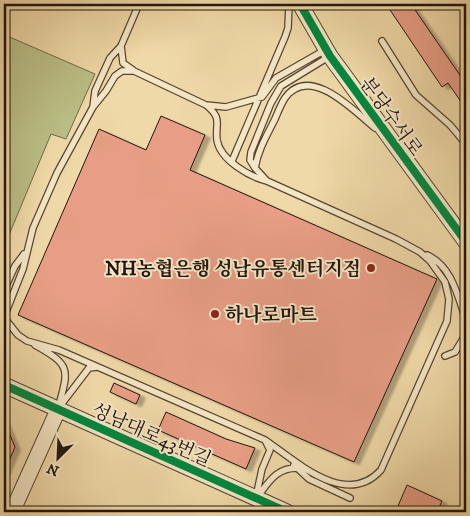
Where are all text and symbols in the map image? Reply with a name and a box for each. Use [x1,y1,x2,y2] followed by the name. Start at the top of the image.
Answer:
[355,73,427,161] street label: 분당수서로
[105,258,361,281] place label: NH농협은행 성남유통센터지점
[365,262,377,274] marker: NH농협은행 성남유통센터지점
[225,304,317,327] place label: 하나로마트
[209,308,221,320] marker: 하나로마트
[88,399,215,472] street label: 성남대로43번길
[32,434,82,484] north arrow
[44,458,62,480] text: N

